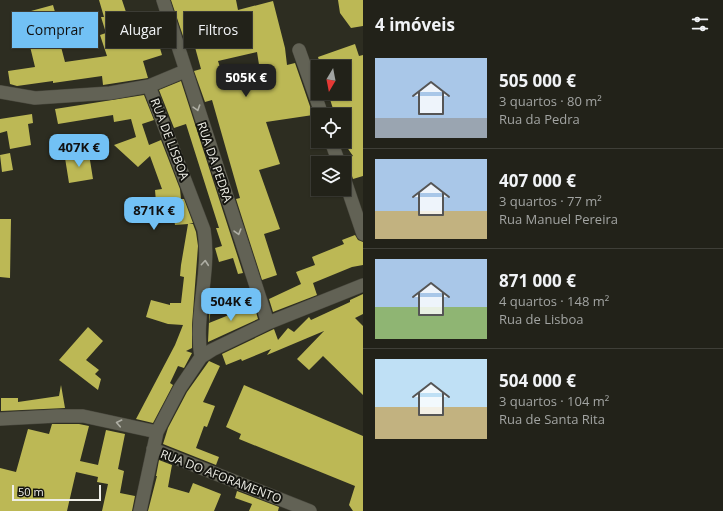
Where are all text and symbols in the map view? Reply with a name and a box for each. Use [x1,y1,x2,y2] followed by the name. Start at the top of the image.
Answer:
[12,12,98,48] chip: Comprar
[106,12,176,48] chip: Alugar
[184,12,252,48] chip: Filtros
[375,13,455,36] text: 4 imóveis
[689,13,711,35] icon: filters
[311,60,351,100] north arrow
[311,60,351,196] map controls
[213,64,279,98] pin: 505K €
[225,68,267,86] text: 505K €
[499,69,576,92] text: 505 000 €
[407,74,455,122] icon: home
[499,92,602,110] text: 3 quartos · 80 m²
[147,96,194,183] street label: RUA DE LISBOA
[192,104,201,111] one-way arrow
[311,108,351,148] button: locate
[499,110,580,128] text: Rua da Pedra
[193,120,237,205] street label: RUA DA PEDRA
[46,134,112,168] pin: 407K €
[58,138,100,156] text: 407K €
[311,156,351,196] button: layers
[499,169,576,192] text: 407 000 €
[407,175,455,223] icon: home
[499,192,602,210] text: 3 quartos · 77 m²
[121,197,187,231] pin: 871K €
[133,201,175,219] text: 871K €
[499,210,618,228] text: Rua Manuel Pereira
[233,228,242,235] one-way arrow
[201,260,210,266] one-way arrow
[499,269,576,292] text: 871 000 €
[407,275,455,323] icon: home
[198,288,264,322] pin: 504K €
[210,292,252,310] text: 504K €
[499,292,609,310] text: 4 quartos · 148 m²
[499,310,584,328] text: Rua de Lisboa
[499,369,576,392] text: 504 000 €
[407,375,455,423] icon: home
[499,392,609,410] text: 3 quartos · 104 m²
[499,410,605,428] text: Rua de Santa Rita
[116,420,123,428] one-way arrow
[158,445,284,507] street label: RUA DO AFORAMENTO
[12,483,101,502] scale bar
[18,484,44,499] text: 50 m

